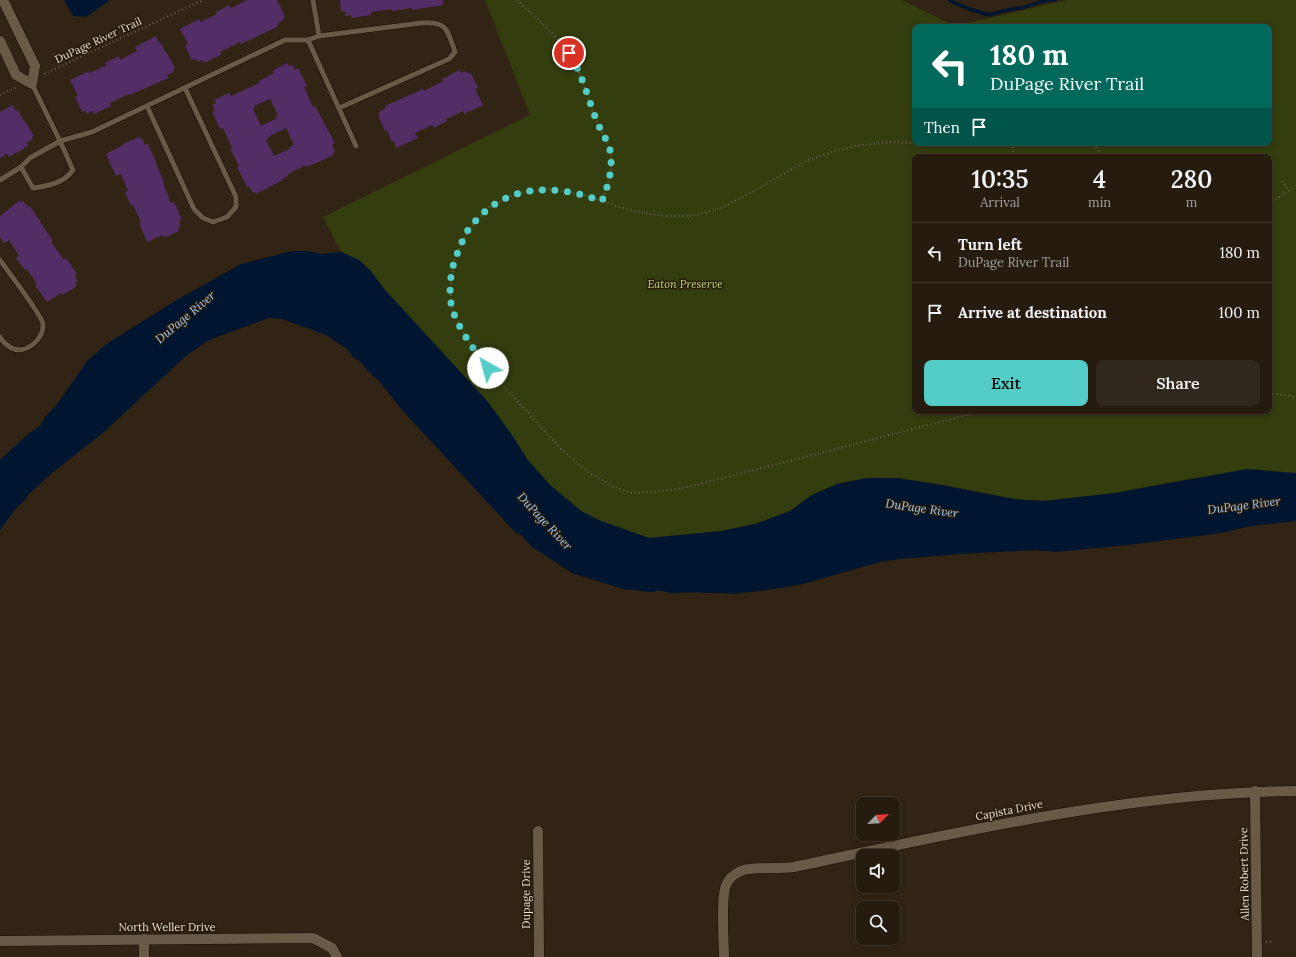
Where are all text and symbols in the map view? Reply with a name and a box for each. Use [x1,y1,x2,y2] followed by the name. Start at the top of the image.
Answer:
[52,14,144,66] street label: DuPage River Trail
[552,36,586,70] pin
[990,37,1068,73] text: 180 m
[924,40,976,92] icon: left
[558,42,580,64] icon: arrive
[990,72,1144,95] text: DuPage River Trail
[968,116,990,138] icon: arrive
[924,118,960,137] text: Then
[972,164,1029,195] text: 10:35
[1093,164,1106,195] text: 4
[1171,164,1212,195] text: 280
[980,194,1020,211] text: Arrival
[1088,194,1111,211] text: min
[1186,194,1197,211] text: m
[958,235,1022,254] text: Turn left
[924,242,946,264] icon: left
[1219,243,1260,262] text: 180 m
[958,254,1069,271] text: DuPage River Trail
[648,277,722,291] park label: Eaton Preserve
[152,287,218,346] water label: DuPage River
[924,302,946,324] icon: arrive
[958,303,1107,322] text: Arrive at destination
[1219,303,1260,322] text: 100 m
[467,347,509,389] position arrow
[924,360,1088,406] button: Exit
[1096,360,1260,406] button: Share
[514,489,576,553] water label: DuPage River
[1207,493,1282,517] water label: DuPage River
[885,495,960,521] water label: DuPage River
[856,797,900,841] north arrow
[856,797,900,945] map controls
[974,797,1044,823] street label: Capista Drive
[1236,827,1252,922] street label: Allen Robert Drive
[856,849,900,893] button: sound
[519,859,533,929] street label: Dupage Drive
[856,901,900,945] button: search
[119,920,215,934] street label: North Weller Drive

